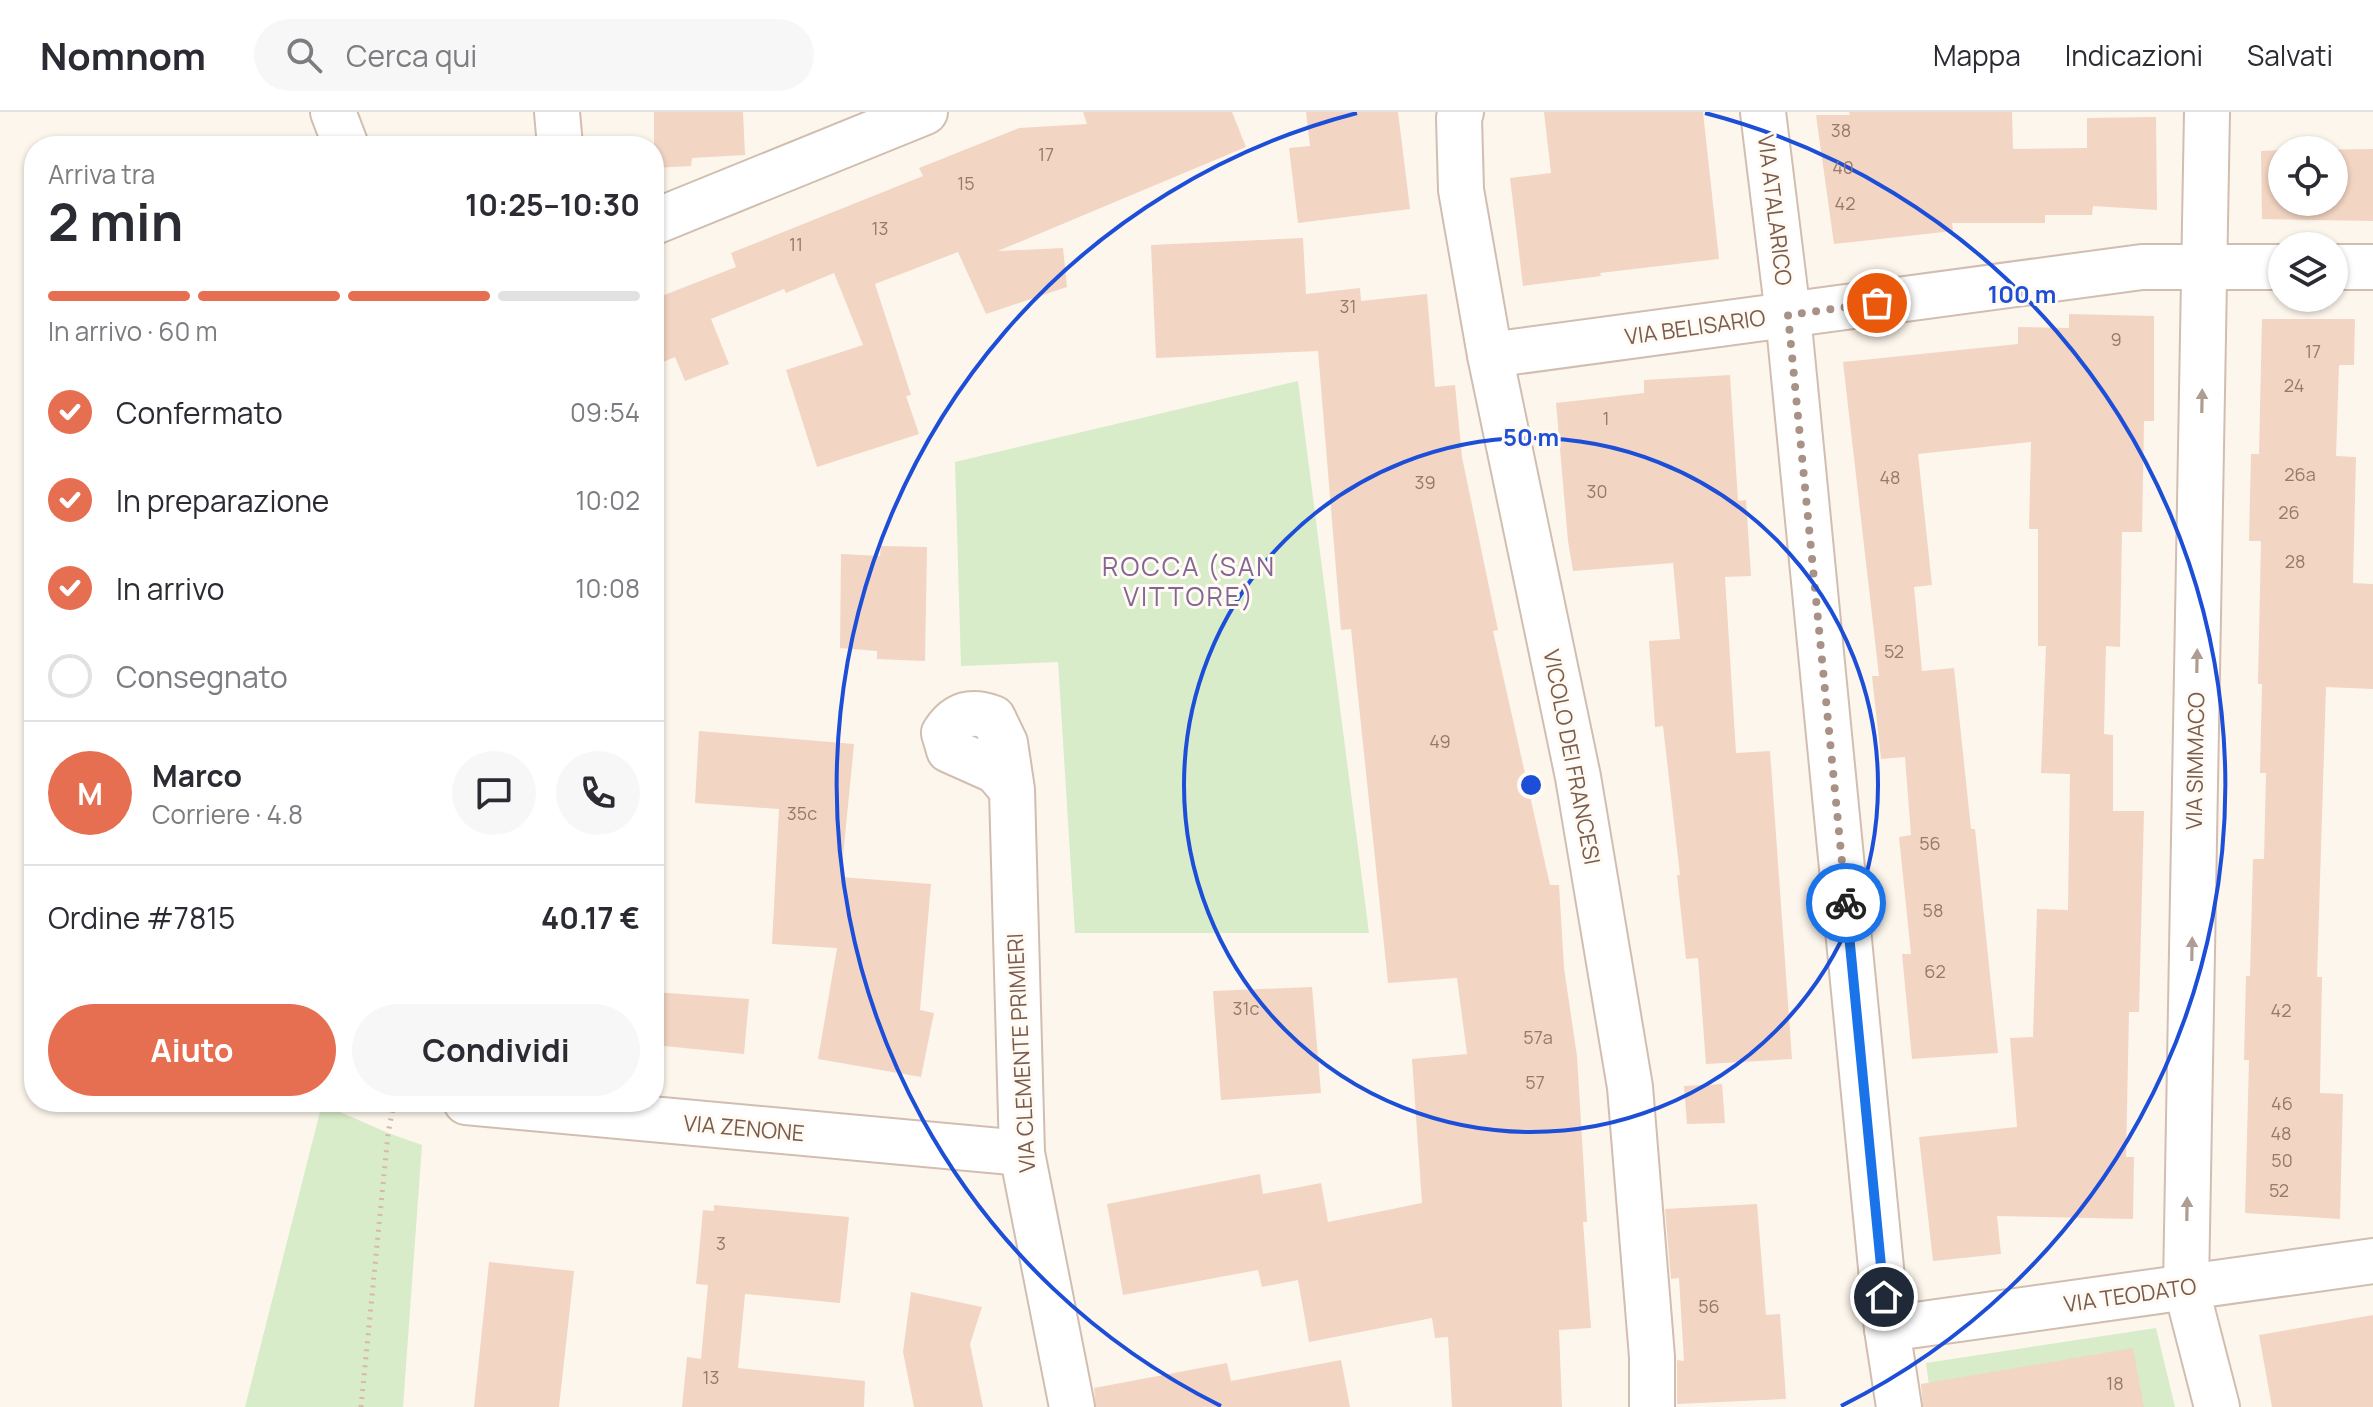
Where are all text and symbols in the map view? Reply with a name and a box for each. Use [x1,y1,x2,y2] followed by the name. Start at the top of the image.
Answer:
[254,19,814,91] search box
[40,29,206,81] text: Nomnom
[282,33,326,77] icon: search
[346,35,477,76] text: Cerca qui
[1933,36,2021,74] text: Mappa
[2065,36,2203,74] text: Indicazioni
[2247,36,2333,74] text: Salvati
[1831,118,1851,142] house number: 38
[1751,133,1799,287] street label: VIA ATALARICO
[2268,136,2348,312] map controls
[2268,136,2348,216] button: locate
[1038,142,1054,166] house number: 17
[1832,155,1854,179] house number: 40
[48,156,155,192] text: Arriva tra
[957,171,975,195] house number: 15
[465,184,640,225] text: 10:25–10:30
[48,186,183,257] text: 2 min
[1835,191,1855,215] house number: 42
[872,216,888,240] house number: 13
[789,232,803,256] house number: 11
[2268,232,2348,312] button: layers
[1843,269,1911,337] pin
[1988,277,2056,310] text: 100 m
[1855,281,1899,325] icon: bag
[1340,294,1356,318] house number: 31
[1623,302,1767,352] street label: VIA BELISARIO
[48,313,218,349] text: In arrivo · 60 m
[2110,327,2122,351] house number: 9
[2305,339,2321,363] house number: 17
[2284,373,2304,397] house number: 24
[2195,388,2208,413] one-way arrow
[48,390,92,434] icon: check
[116,392,283,433] text: Confermato
[570,394,640,430] text: 09:54
[1602,406,1610,430] house number: 1
[1503,420,1559,453] text: 50 m
[2284,462,2316,486] house number: 26a
[1879,465,1901,489] house number: 48
[1414,470,1436,494] house number: 39
[48,478,92,522] icon: check
[1587,479,1607,503] house number: 30
[116,480,329,521] text: In preparazione
[576,482,640,518] text: 10:02
[2278,500,2300,524] house number: 26
[1102,548,1276,614] district label: ROCCA (SAN VITTORE)
[2285,549,2305,573] house number: 28
[48,566,92,610] icon: check
[116,568,225,609] text: In arrivo
[575,570,640,606] text: 10:08
[1884,639,1904,663] house number: 52
[1536,647,1608,867] street label: VICOLO DEI FRANCESI
[2191,648,2203,673] one-way arrow
[116,656,288,697] text: Consegnato
[2179,692,2211,830] street label: VIA SIMMACO
[1429,729,1451,753] house number: 49
[452,751,536,835] button: chat
[556,751,640,835] button: phone
[152,755,242,796] text: Marco
[1517,771,1545,799] centre of rings
[77,773,103,814] text: M
[152,796,303,832] text: Corriere · 4.8
[787,801,817,825] house number: 35c
[1919,831,1941,855] house number: 56
[1806,863,1886,943] courier
[1824,881,1868,925] icon: bike
[48,897,235,938] text: Ordine #7815
[541,897,640,938] text: 40.17 €
[1923,898,1943,922] house number: 58
[1000,932,1042,1174] street label: VIA CLEMENTE PRIMIERI
[2186,936,2198,961] one-way arrow
[1924,959,1946,983] house number: 62
[1233,996,1260,1020] house number: 31c
[2271,998,2291,1022] house number: 42
[48,1004,336,1096] button: Aiuto
[352,1004,640,1096] button: Condividi
[1523,1025,1553,1049] house number: 57a
[1525,1070,1545,1094] house number: 57
[2271,1091,2293,1115] house number: 46
[682,1108,806,1148] street label: VIA ZENONE
[2270,1121,2292,1145] house number: 48
[2271,1148,2293,1172] house number: 50
[2269,1178,2289,1202] house number: 52
[2181,1196,2194,1221] one-way arrow
[716,1231,726,1255] house number: 3
[1850,1263,1918,1331] pin
[2062,1271,2198,1319] street label: VIA TEODATO
[1862,1275,1906,1319] icon: home
[1698,1294,1720,1318] house number: 56
[703,1365,719,1389] house number: 13
[2106,1371,2124,1395] house number: 18

